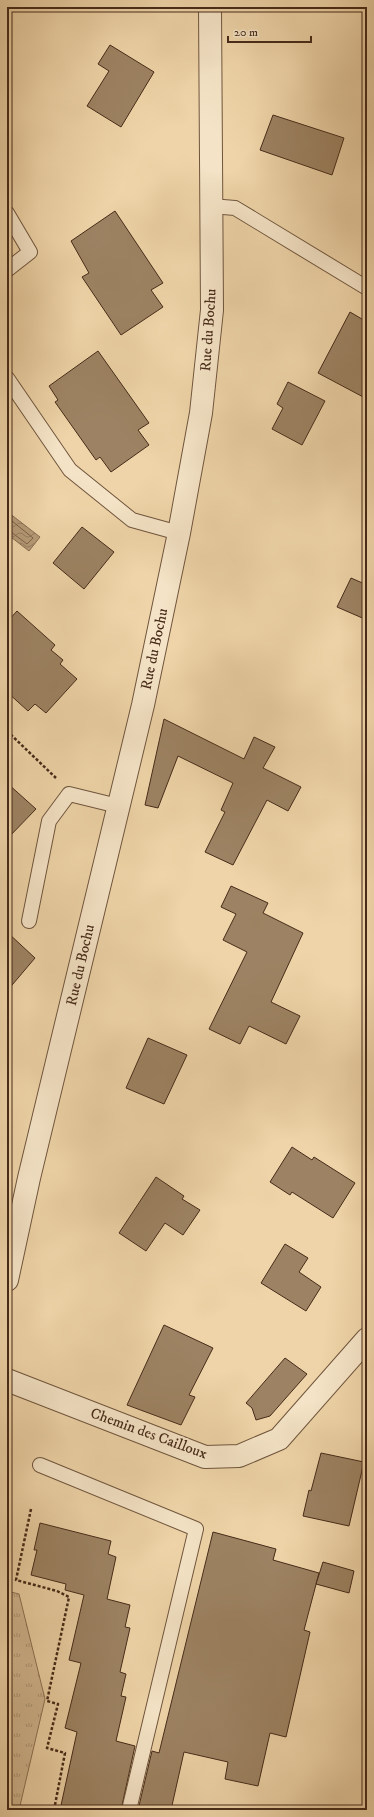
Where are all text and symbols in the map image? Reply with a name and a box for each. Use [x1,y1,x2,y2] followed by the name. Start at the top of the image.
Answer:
[228,18,311,44] scale bar
[234,25,258,40] text: 20 m
[196,288,221,372] street label: Rue du Bochu
[137,607,172,692] street label: Rue du Bochu
[62,923,99,1008] street label: Rue du Bochu
[88,1403,211,1464] street label: Chemin des Cailloux

